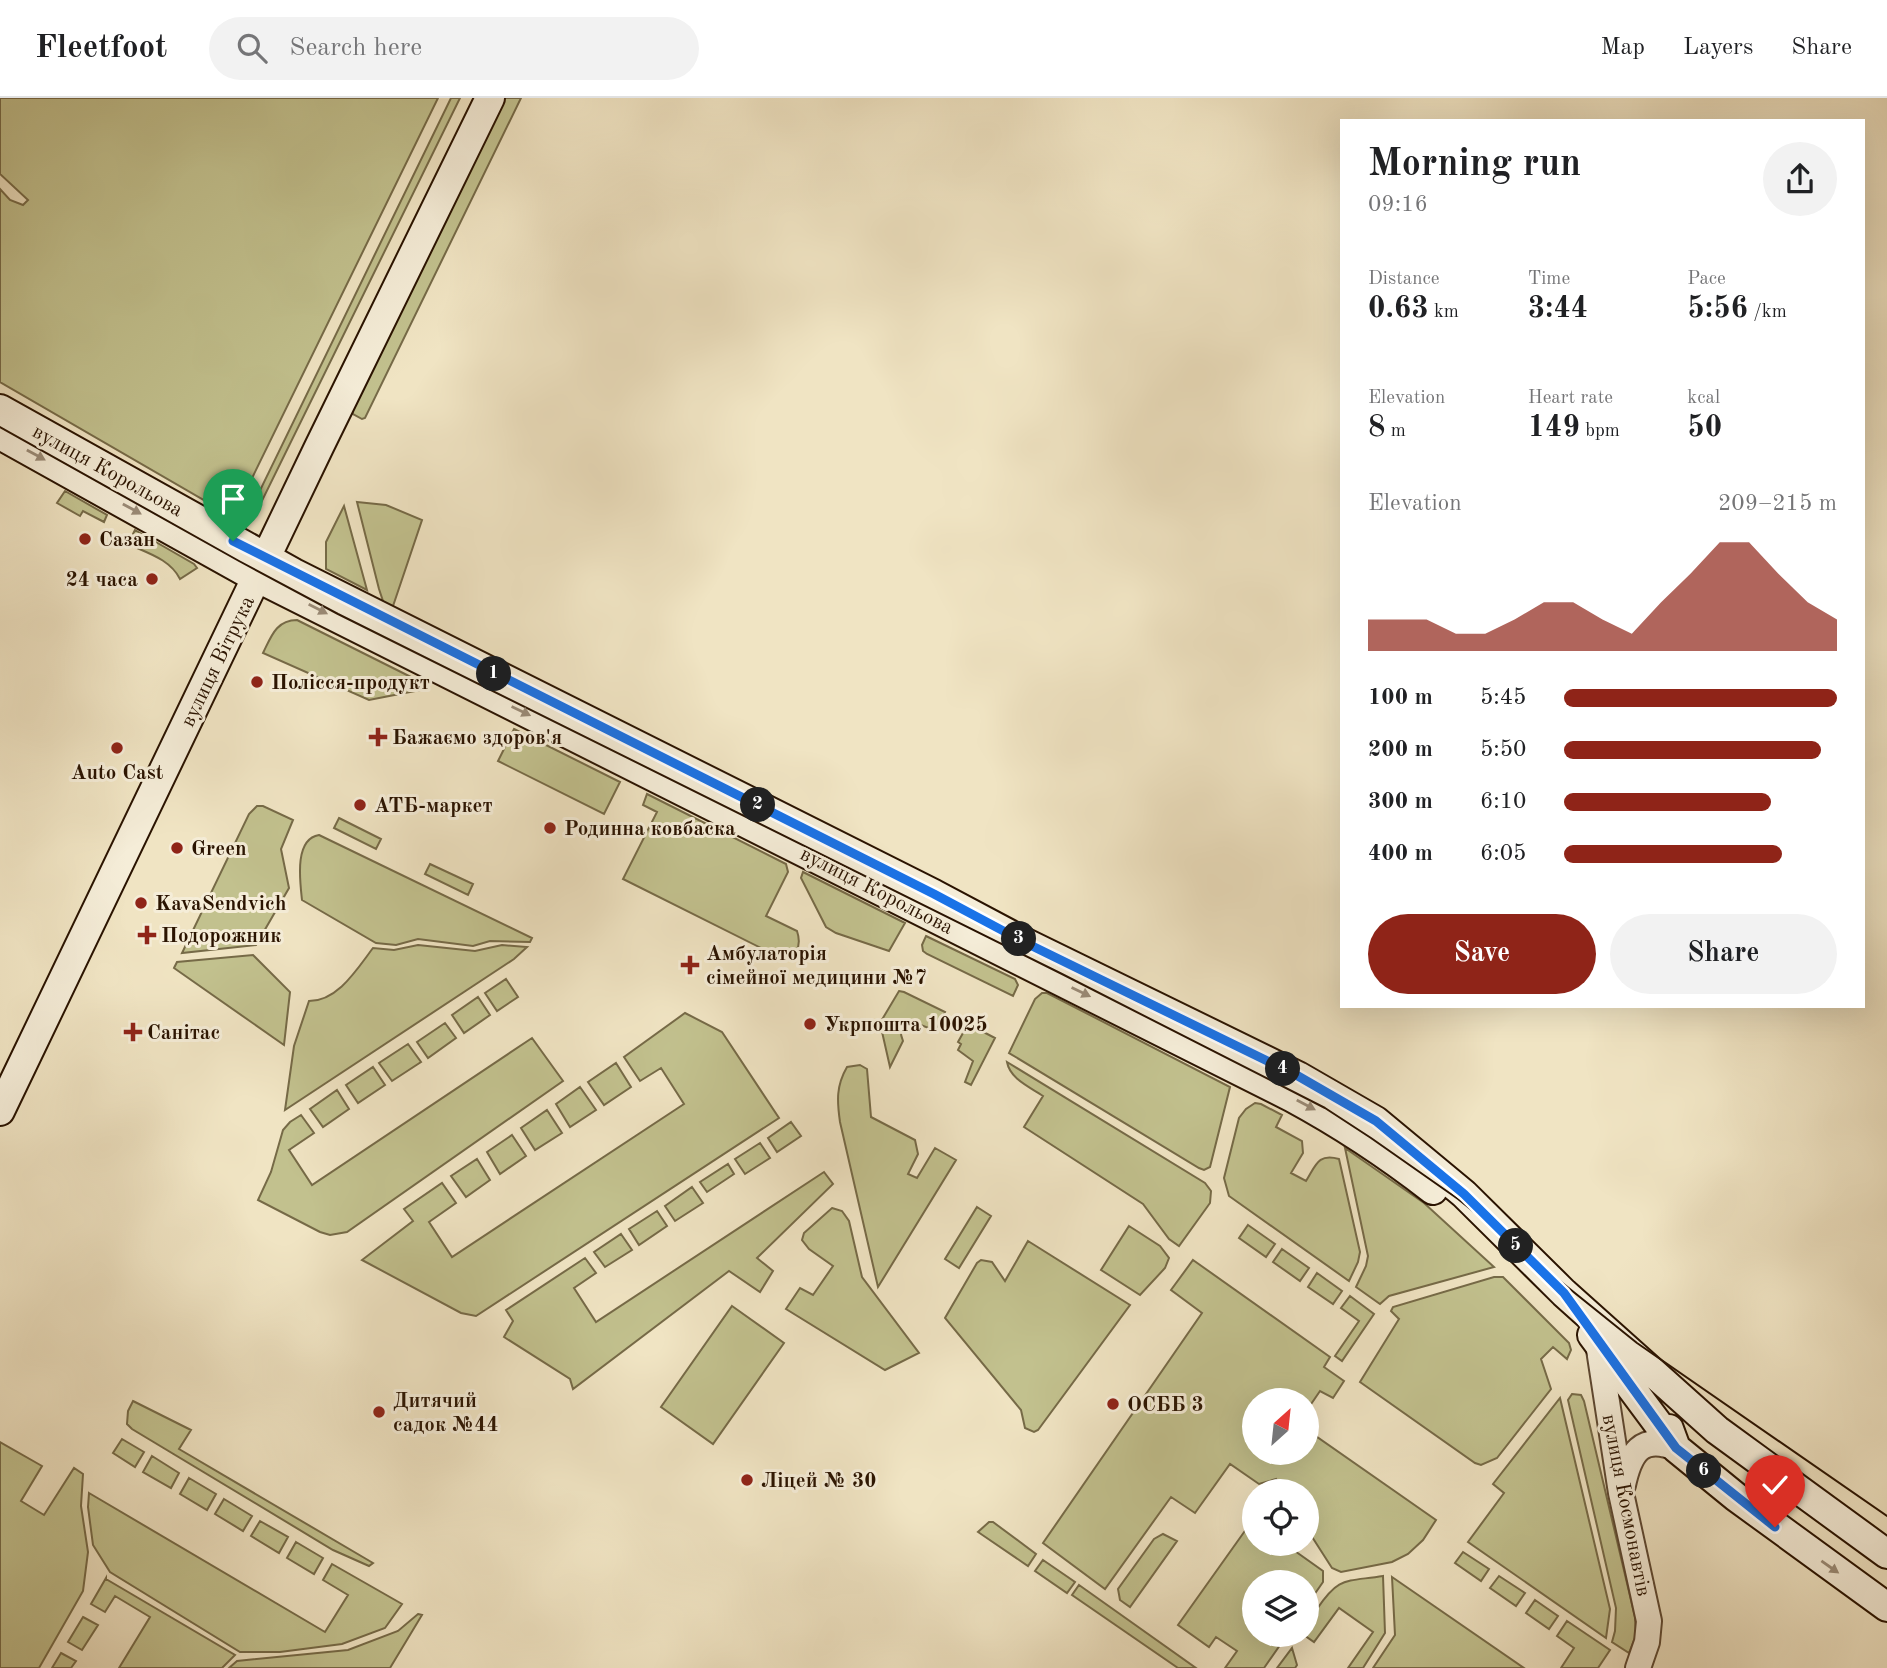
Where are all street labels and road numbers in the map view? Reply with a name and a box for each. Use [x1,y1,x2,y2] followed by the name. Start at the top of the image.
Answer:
[29,421,186,521] street label: вулиця Корольова
[178,593,259,730] street label: вулиця Вітрука
[796,844,956,939] street label: вулиця Корольова
[1598,1412,1654,1598] street label: вулиця Космонавтів

